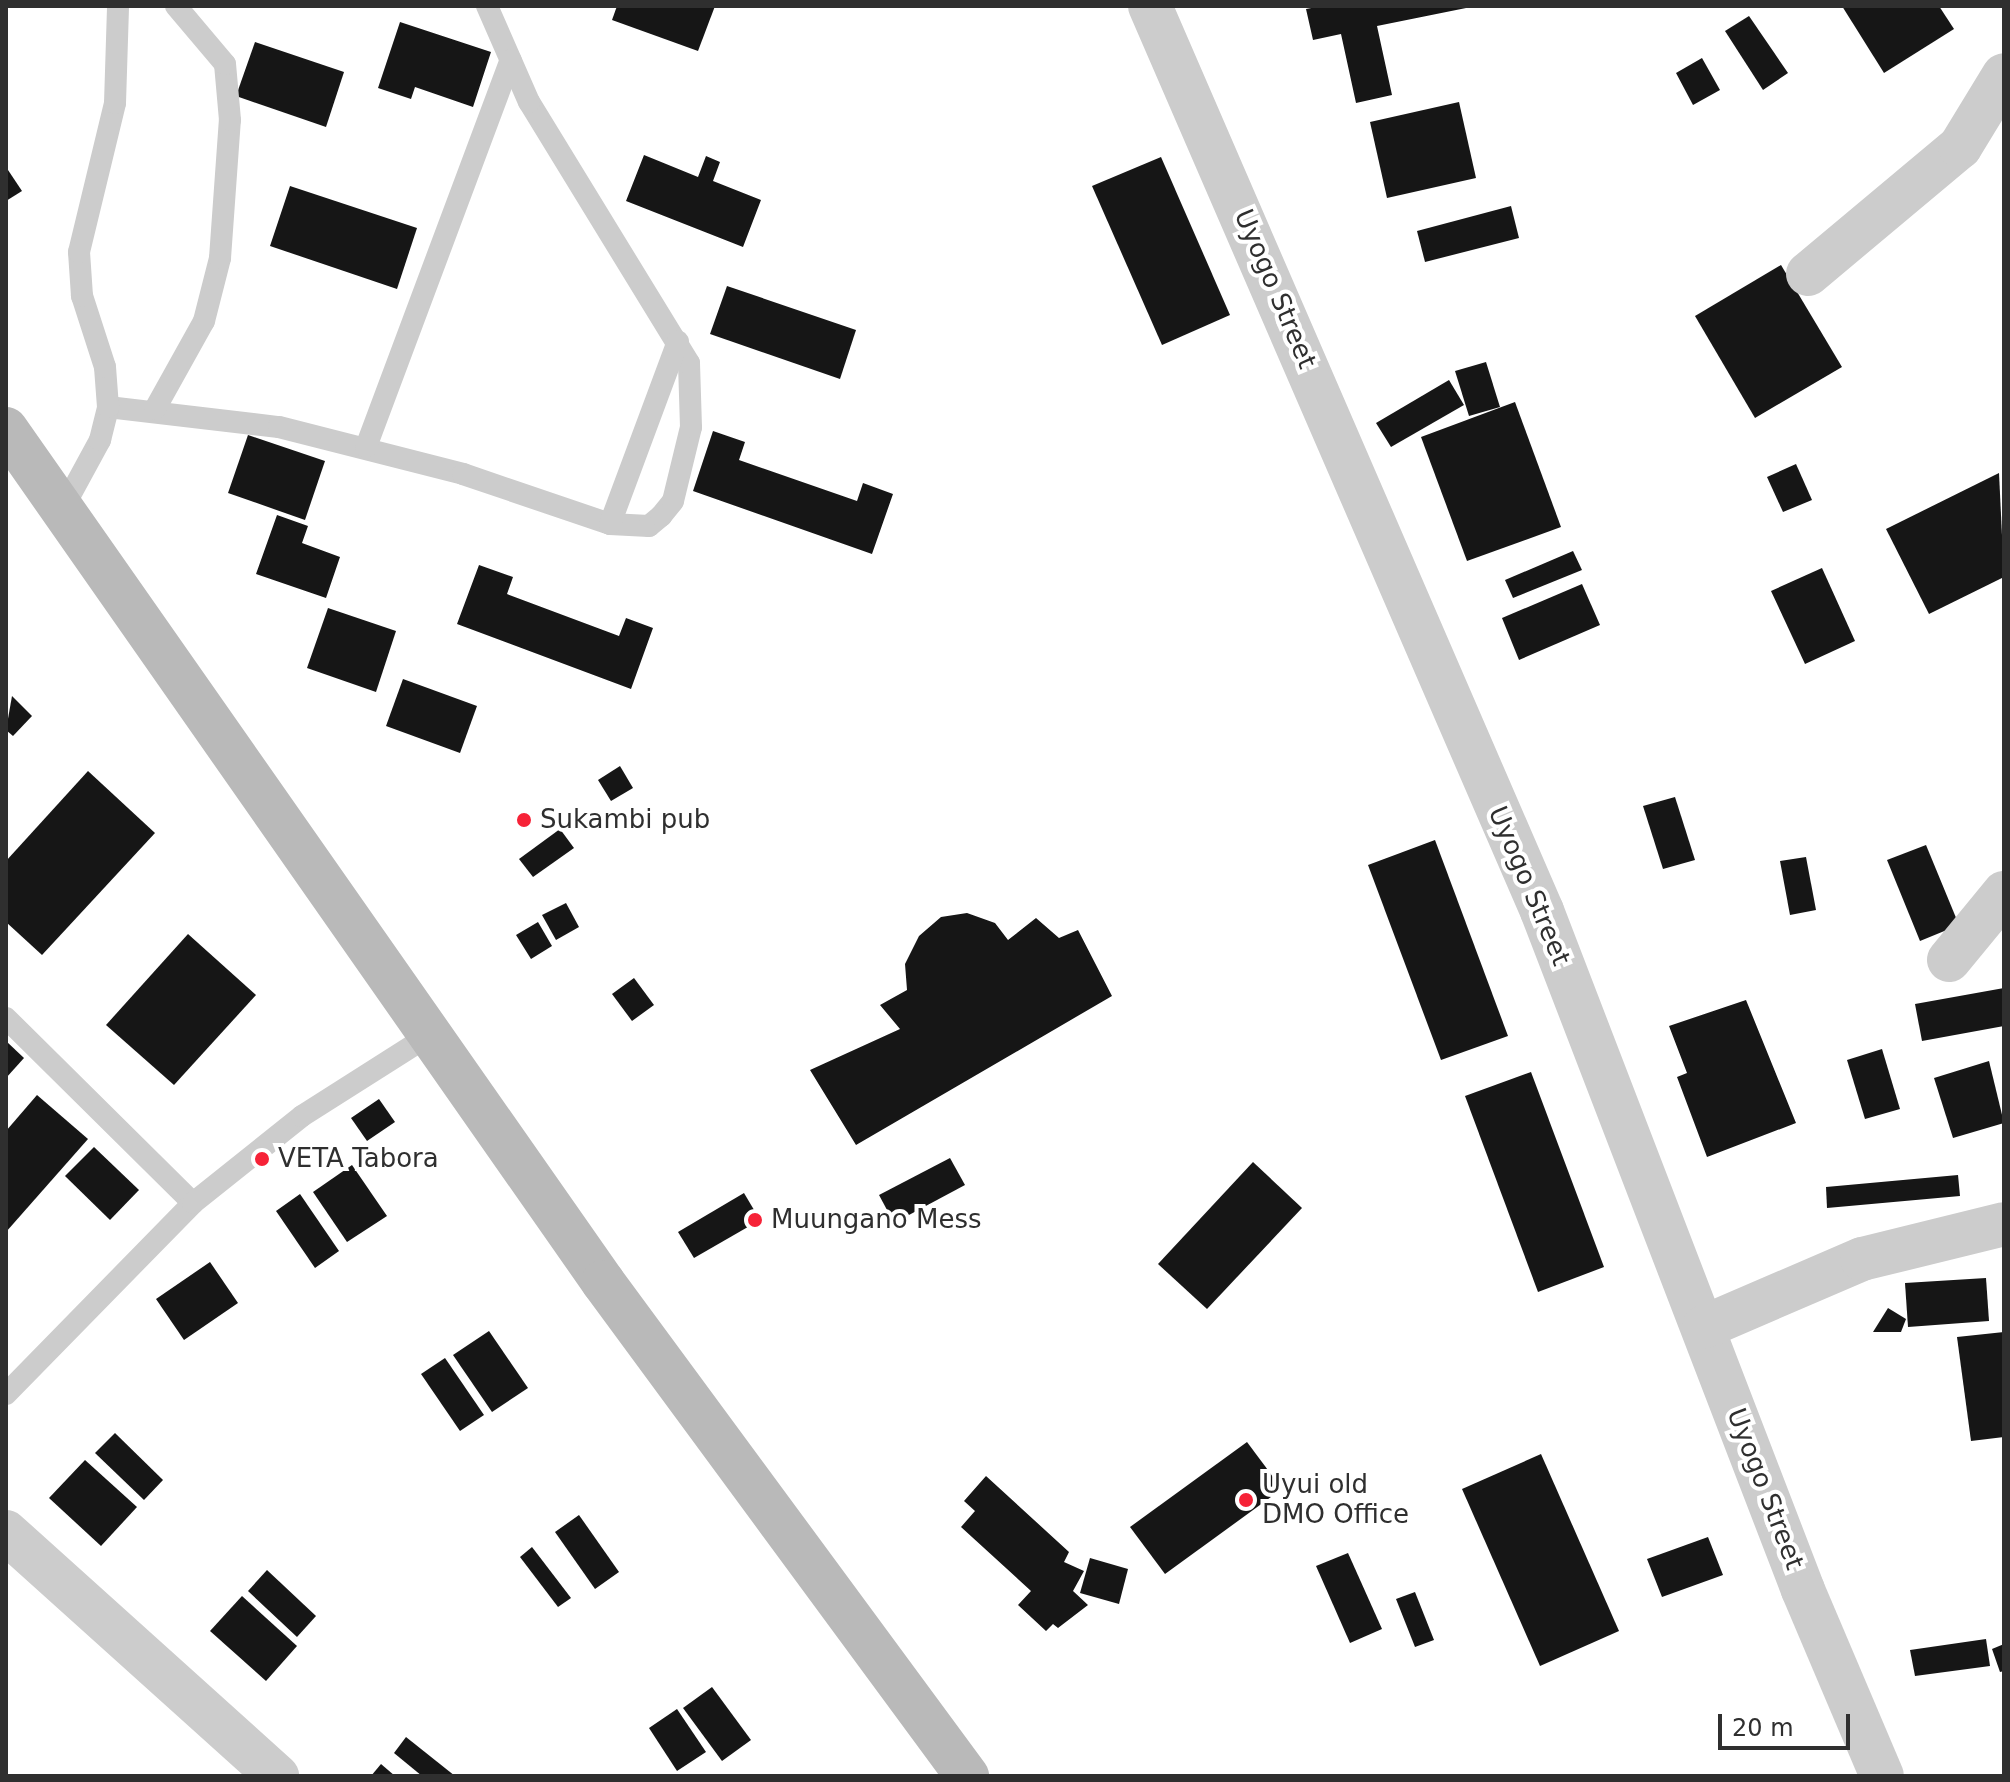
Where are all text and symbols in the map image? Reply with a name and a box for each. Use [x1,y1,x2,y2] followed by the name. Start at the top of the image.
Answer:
[1227,205,1323,373] street label: Uyogo Street
[1481,802,1577,970] street label: Uyogo Street
[540,804,710,836] place label: Sukambi pub
[515,811,533,829] marker: Sukambi pub
[278,1143,439,1175] place label: VETA Tabora
[253,1150,271,1168] marker: VETA Tabora
[771,1204,981,1236] place label: Muungano Mess
[746,1211,764,1229] marker: Muungano Mess
[1720,1404,1810,1574] street label: Uyogo Street
[1262,1469,1409,1530] place label: Uyui old DMO Office
[1237,1491,1255,1509] marker: Uyui old DMO Office
[1722,1698,1854,1748] scale bar
[1732,1714,1794,1742] text: 20 m

